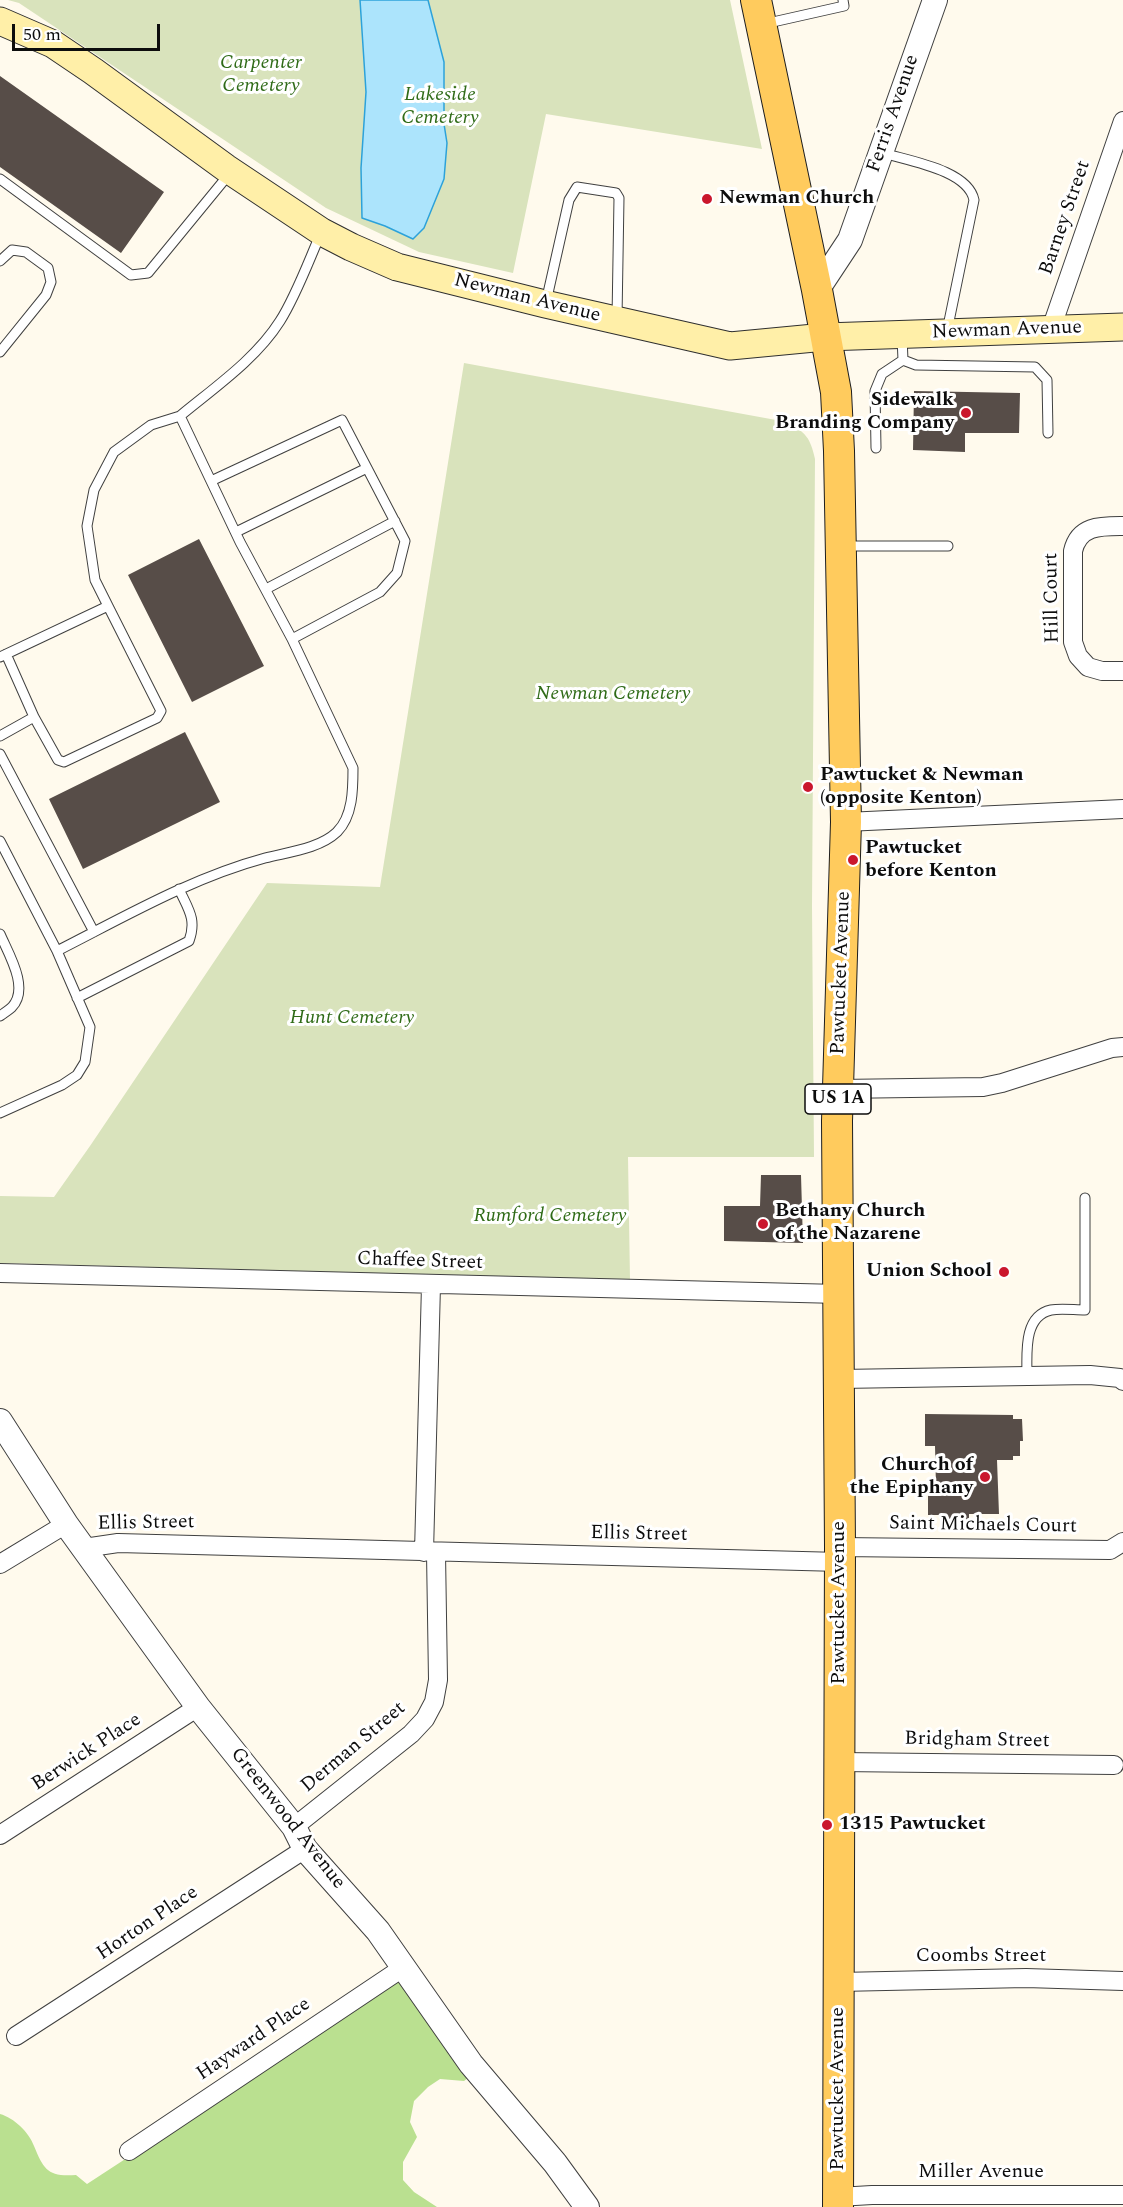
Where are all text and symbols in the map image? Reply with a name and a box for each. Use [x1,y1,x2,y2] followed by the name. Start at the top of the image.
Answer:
[15,12,164,50] scale bar
[23,21,61,48] text: 50 m
[220,52,302,99] park label: Carpenter Cemetery
[863,52,925,176] street label: Ferris Avenue
[401,84,479,131] park label: Lakeside Cemetery
[1035,158,1097,278] street label: Barney Street
[719,187,874,211] place label: Newman Church
[700,192,714,206] marker: Newman Church
[451,269,603,329] street label: Newman Avenue
[931,316,1083,346] street label: Newman Avenue
[775,389,954,436] place label: Sidewalk Branding Company
[959,406,973,420] marker: Sidewalk Branding Company
[1040,552,1066,644] street label: Hill Court
[536,683,690,707] park label: Newman Cemetery
[820,764,1024,811] place label: Pawtucket & Newman (opposite Kenton)
[801,780,815,794] marker: Pawtucket & Newman (opposite Kenton)
[865,837,997,884] place label: Pawtucket before Kenton
[846,853,860,867] marker: Pawtucket before Kenton
[827,891,857,1055] street label: Pawtucket Avenue
[290,1007,414,1031] park label: Hunt Cemetery
[805,1084,871,1114] road number: US 1A
[775,1200,925,1247] place label: Bethany Church of the Nazarene
[473,1205,627,1229] park label: Rumford Cemetery
[756,1217,770,1231] marker: Bethany Church of the Nazarene
[357,1248,483,1276] street label: Chaffee Street
[866,1260,992,1284] place label: Union School
[997,1265,1011,1279] marker: Union School
[850,1454,973,1501] place label: Church of the Epiphany
[978,1470,992,1484] marker: Church of the Epiphany
[97,1511,195,1537] street label: Ellis Street
[889,1512,1077,1540] street label: Saint Michaels Court
[828,1521,852,1685] street label: Pawtucket Avenue
[590,1522,688,1548] street label: Ellis Street
[297,1697,411,1799] street label: Derman Street
[28,1709,146,1797] street label: Berwick Place
[904,1728,1050,1754] street label: Bridgham Street
[224,1743,350,1895] street label: Greenwood Avenue
[839,1813,986,1837] place label: 1315 Pawtucket
[820,1818,834,1832] marker: 1315 Pawtucket
[93,1881,203,1967] street label: Horton Place
[916,1945,1046,1969] street label: Coombs Street
[193,1993,315,2087] street label: Hayward Place
[827,2007,851,2171] street label: Pawtucket Avenue
[918,2161,1044,2185] street label: Miller Avenue

